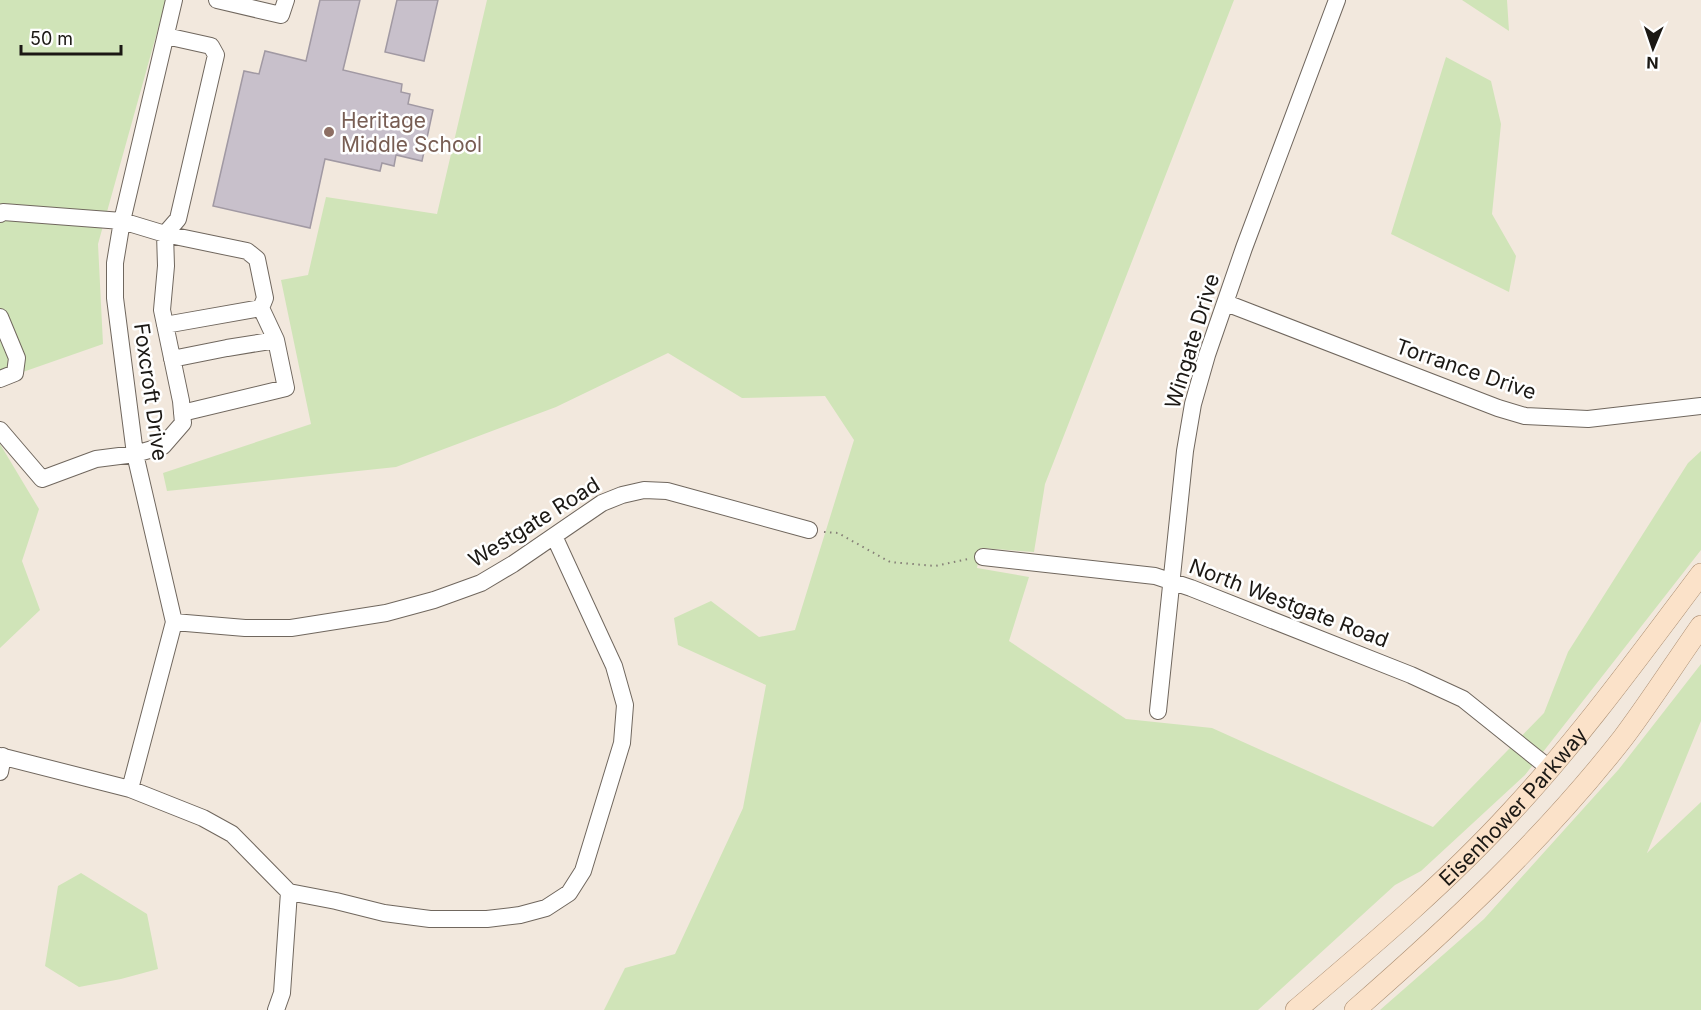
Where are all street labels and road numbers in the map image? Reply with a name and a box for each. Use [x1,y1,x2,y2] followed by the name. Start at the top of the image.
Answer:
[1160,271,1224,411] street label: Wingate Drive
[129,322,173,462] street label: Foxcroft Drive
[1392,333,1540,405] street label: Torrance Drive
[464,472,604,572] street label: Westgate Road
[1186,553,1392,653] street label: North Westgate Road
[1434,722,1592,890] street label: Eisenhower Parkway

